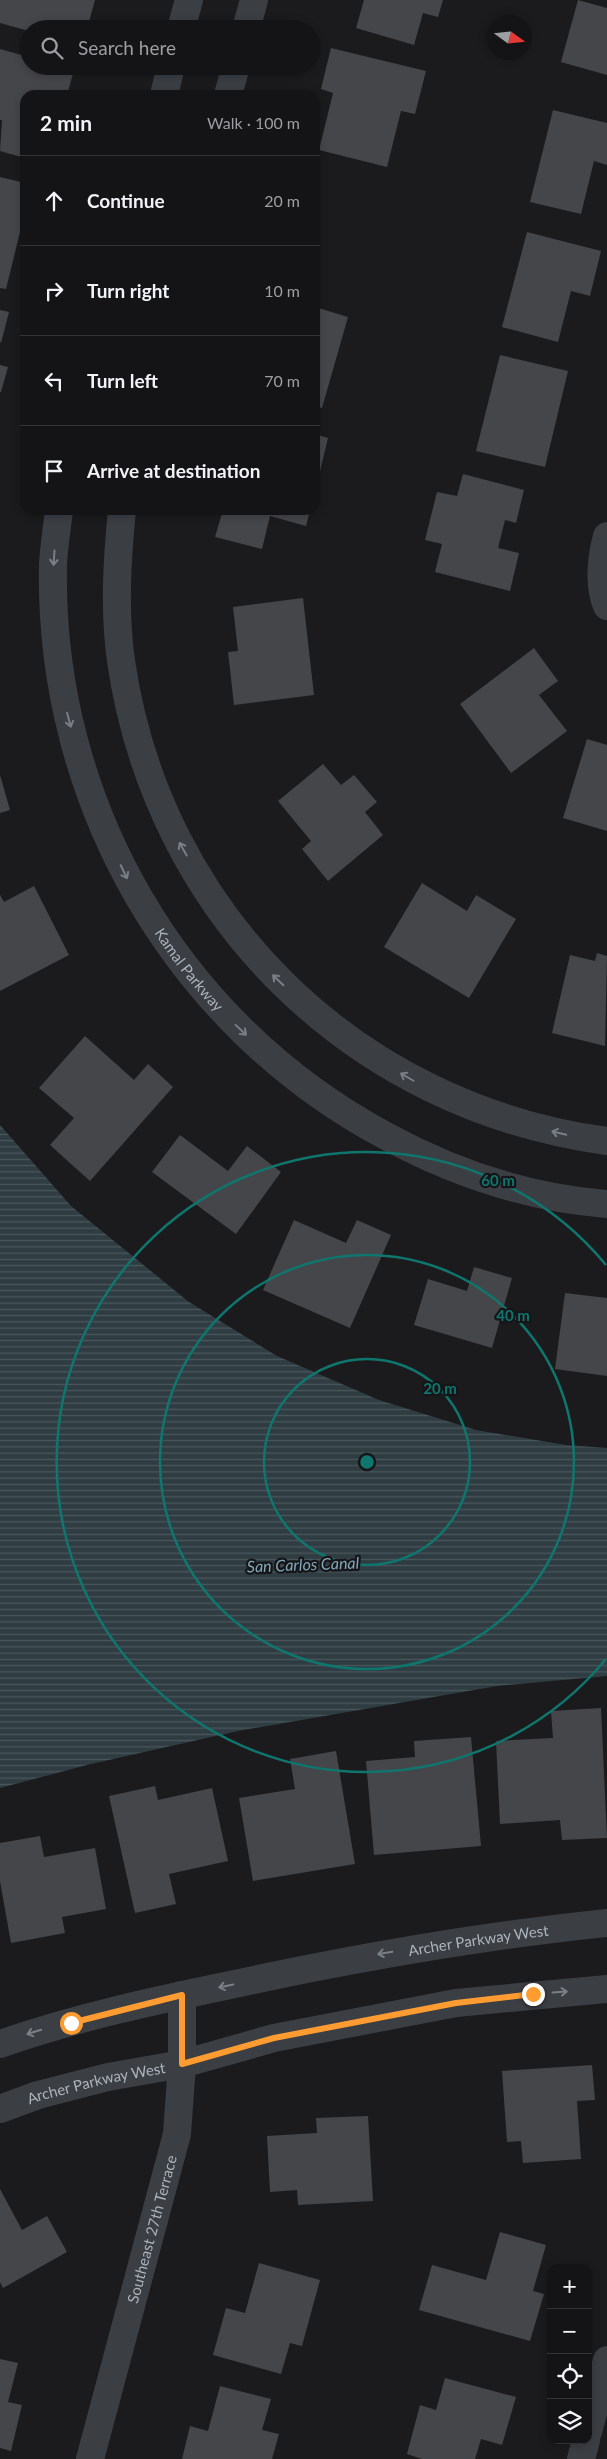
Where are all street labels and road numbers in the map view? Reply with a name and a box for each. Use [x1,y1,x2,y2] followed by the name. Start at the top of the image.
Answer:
[151,924,228,1015] street label: Kamal Parkway
[407,1921,550,1959] street label: Archer Parkway West
[24,2058,167,2107] street label: Archer Parkway West
[123,2153,180,2305] street label: Southeast 27th Terrace

